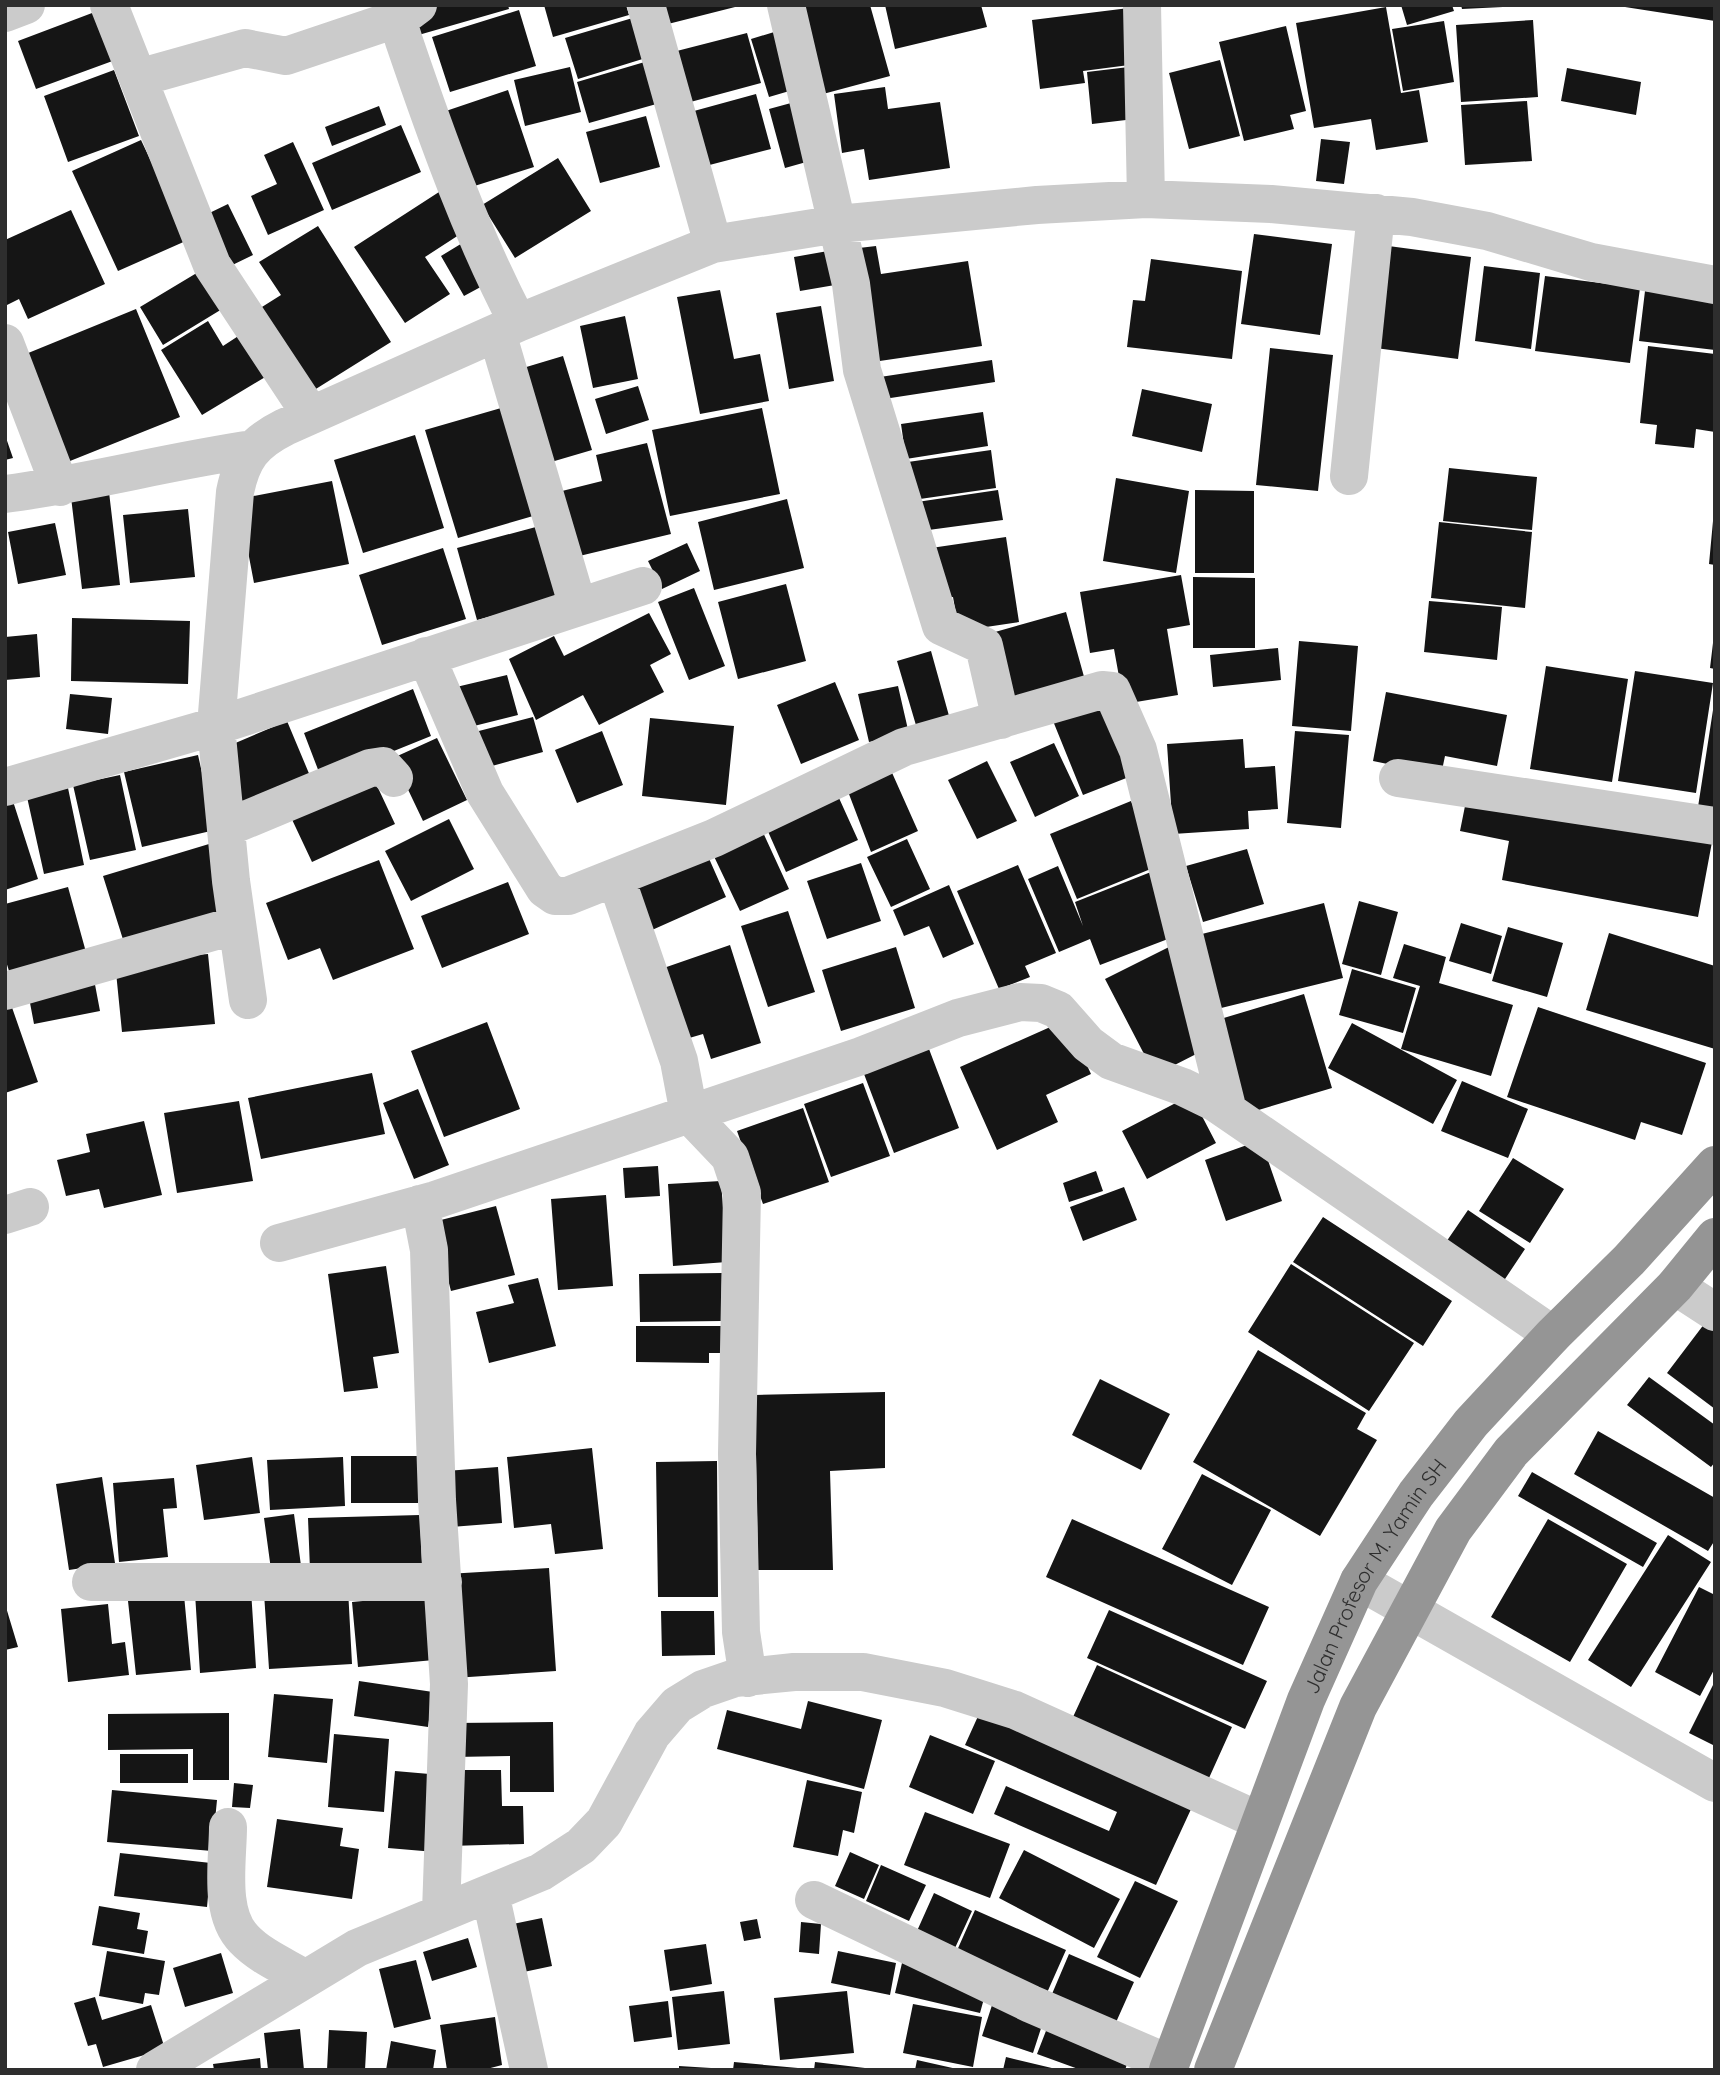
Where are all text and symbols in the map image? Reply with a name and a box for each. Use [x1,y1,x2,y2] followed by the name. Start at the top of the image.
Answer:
[1298,1453,1452,1698] street label: Jalan Profesor M. Yamin SH

